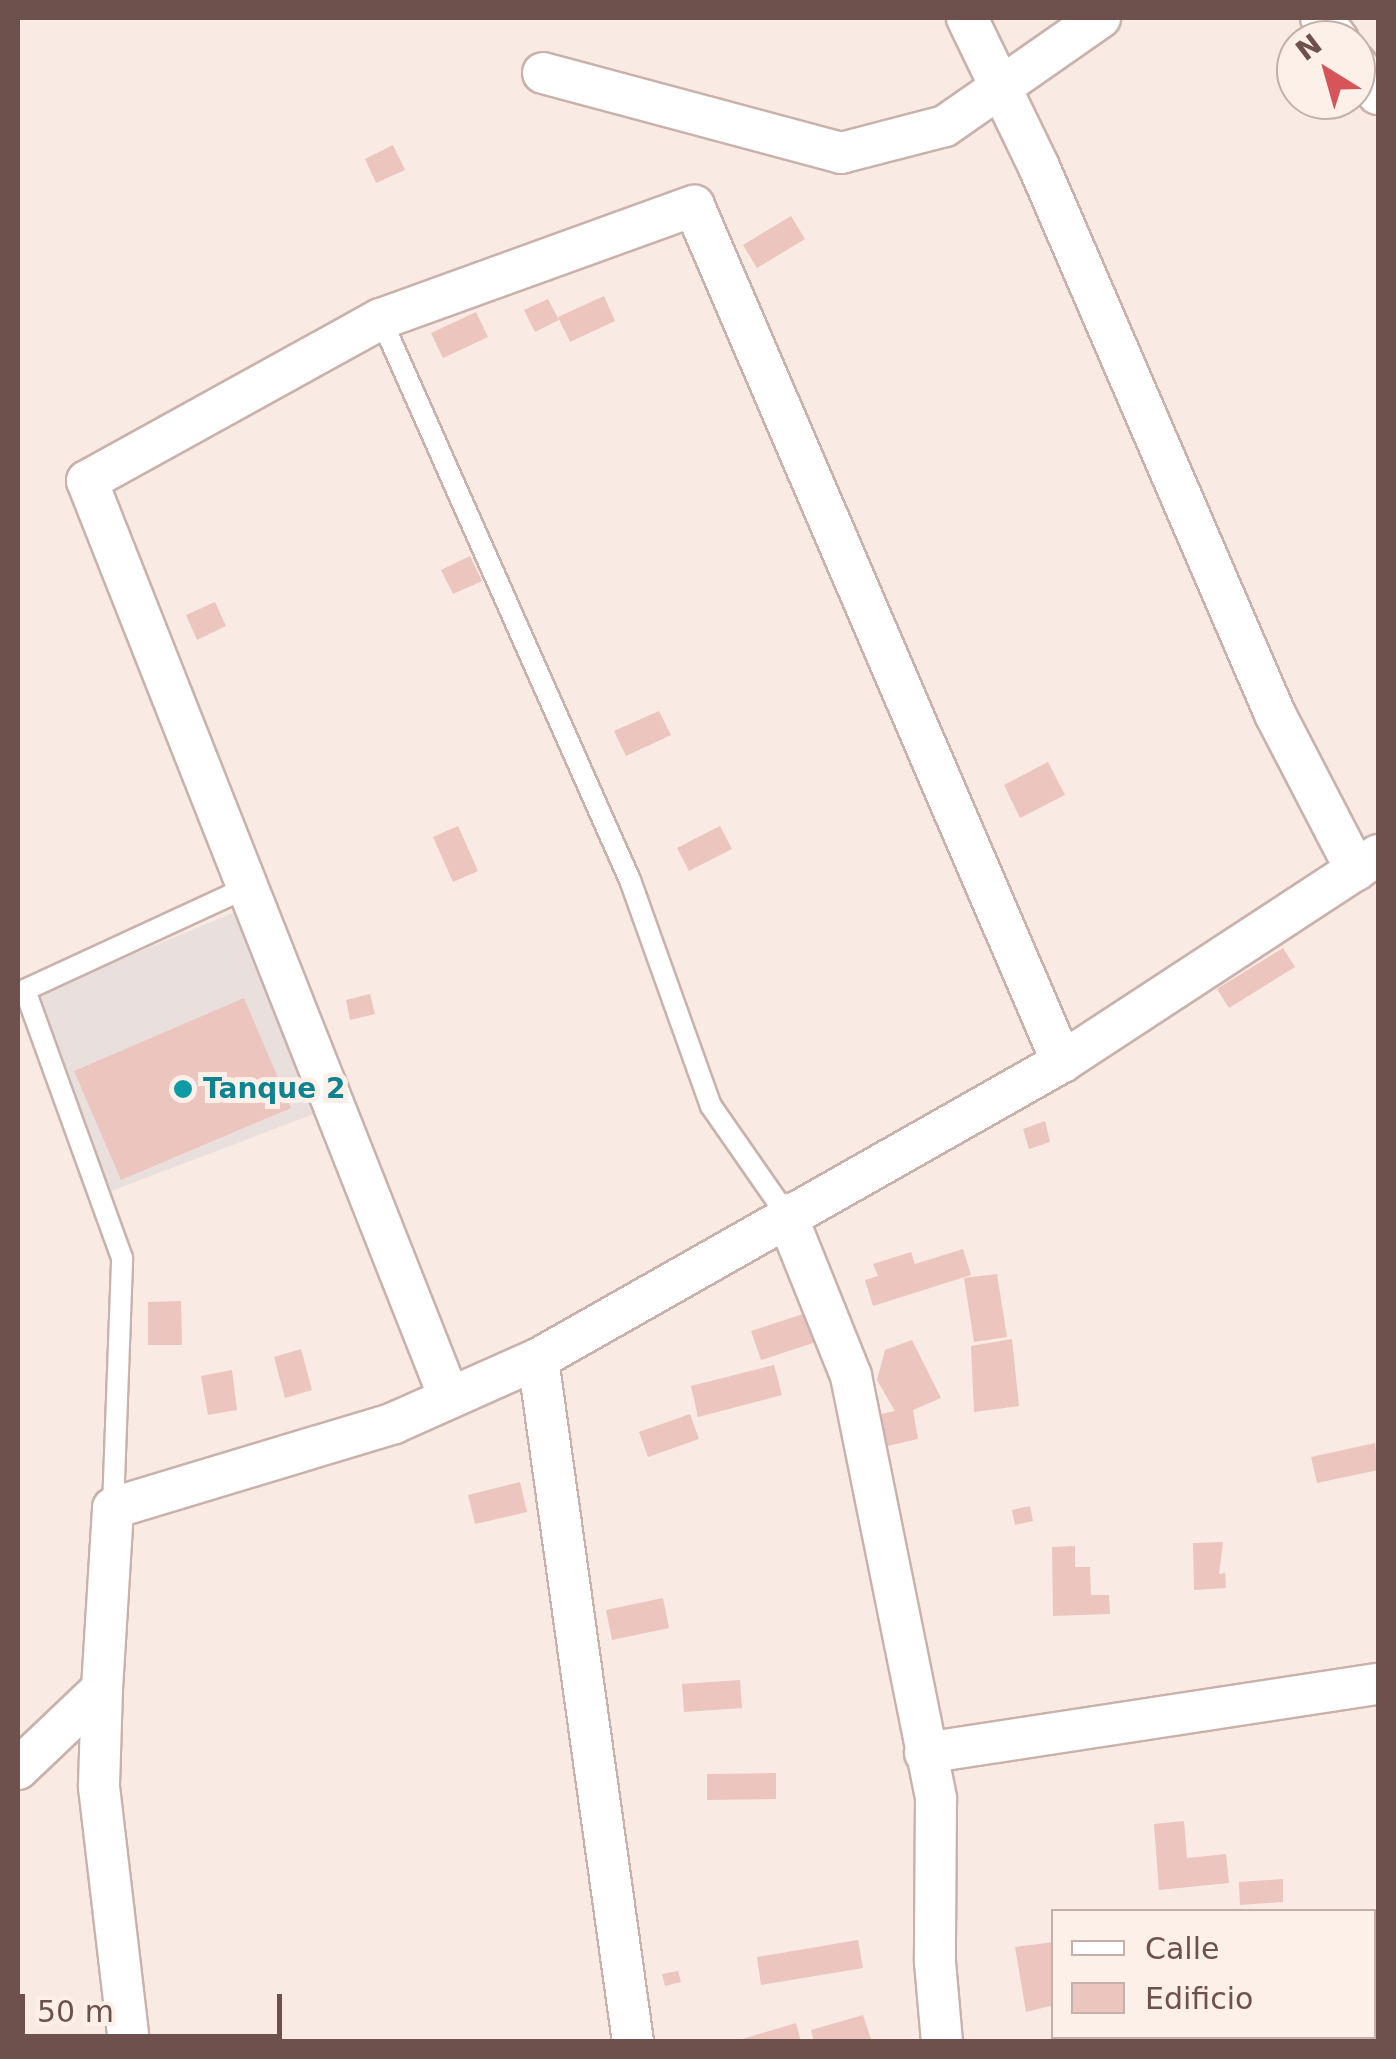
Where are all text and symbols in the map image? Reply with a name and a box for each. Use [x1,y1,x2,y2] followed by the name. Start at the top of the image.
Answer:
[1276,20,1376,120] north arrow
[1290,27,1328,67] text: N
[203,1072,346,1106] place label: Tanque 2
[172,1078,194,1100] marker: Tanque 2
[1051,1909,1376,2039] legend
[1145,1931,1219,1966] text: Calle
[25,1974,288,2036] scale bar
[1145,1981,1253,2016] text: Edificio
[37,1994,114,2029] text: 50 m

